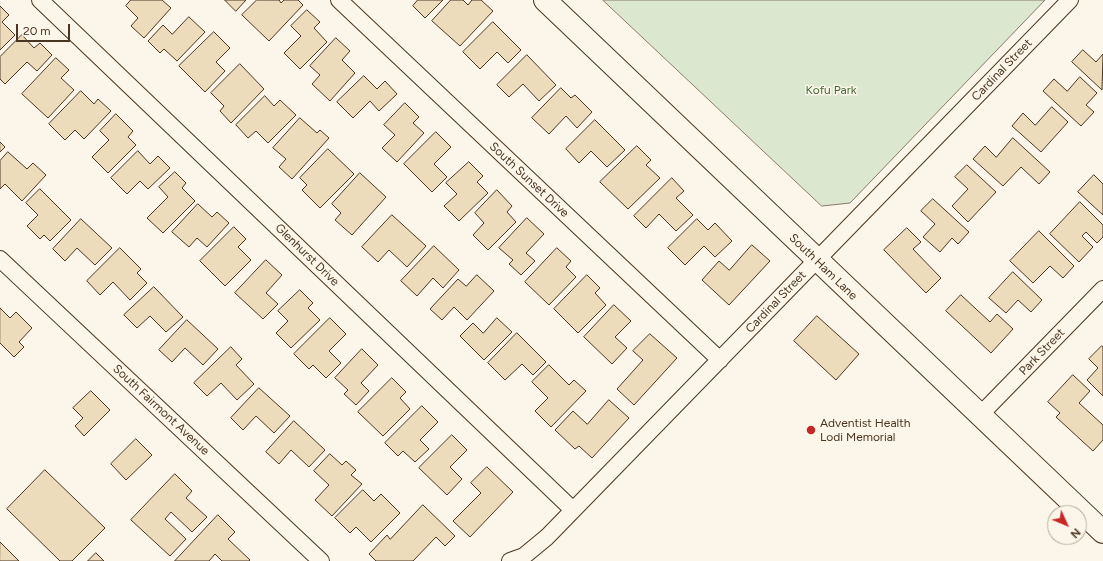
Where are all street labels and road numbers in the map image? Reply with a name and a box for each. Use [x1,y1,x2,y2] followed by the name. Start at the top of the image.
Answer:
[969,36,1035,104] street label: Cardinal Street
[486,139,572,221] street label: South Sunset Drive
[272,221,342,289] street label: Glenhurst Drive
[786,231,860,303] street label: South Ham Lane
[743,268,809,336] street label: Cardinal Street
[1016,326,1068,378] street label: Park Street
[110,362,212,458] street label: South Fairmont Avenue

